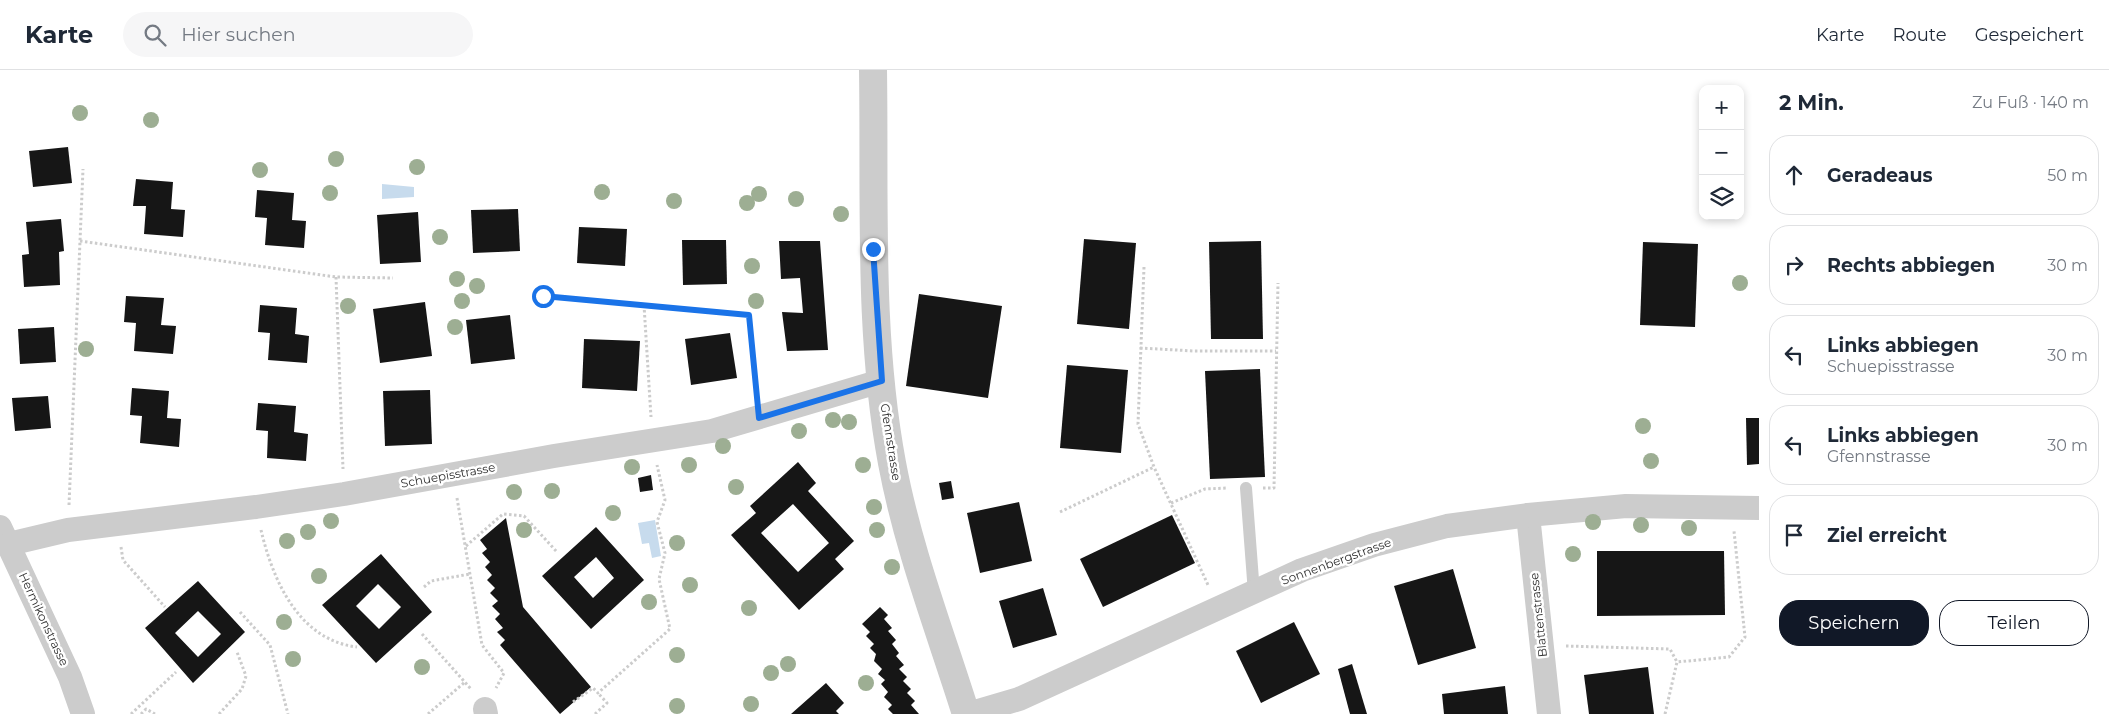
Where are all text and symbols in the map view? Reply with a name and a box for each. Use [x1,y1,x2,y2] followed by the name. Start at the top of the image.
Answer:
[123,12,473,57] search box
[25,20,93,49] text: Karte
[141,21,169,49] icon: search
[181,23,296,46] text: Hier suchen
[1816,24,1864,46] text: Karte
[1892,24,1947,46] text: Route
[1975,24,2084,46] text: Gespeichert
[1699,85,1744,220] map controls
[1699,85,1744,130] button: +
[1779,90,1844,115] text: 2 Min.
[1972,93,2089,112] text: Zu Fuß · 140 m
[1699,130,1744,175] button: −
[1780,161,1808,189] icon: ahead
[1827,164,1933,187] text: Geradeaus
[2047,166,2088,185] text: 50 m
[1699,175,1744,220] button: layers
[862,238,885,261] route end
[1780,251,1808,279] icon: right
[1827,254,1995,277] text: Rechts abbiegen
[2047,256,2088,275] text: 30 m
[532,285,555,308] route start
[1827,334,1979,357] text: Links abbiegen
[1780,341,1808,369] icon: left
[2047,346,2088,365] text: 30 m
[1827,357,1955,376] text: Schuepisstrasse
[878,402,904,482] street label: Gfennstrasse
[1827,424,1979,447] text: Links abbiegen
[1780,431,1808,459] icon: left
[2047,436,2088,455] text: 30 m
[1827,447,1931,466] text: Gfennstrasse
[400,459,496,491] street label: Schuepisstrasse
[1780,521,1808,549] icon: arrive
[1827,524,1947,547] text: Ziel erreicht
[1279,534,1393,588] street label: Sonnenbergstrasse
[16,570,72,668] street label: Hermikonstrasse
[1526,572,1550,658] street label: Blattenstrasse
[1779,600,1929,646] button: Speichern
[1939,600,2089,646] button: Teilen

